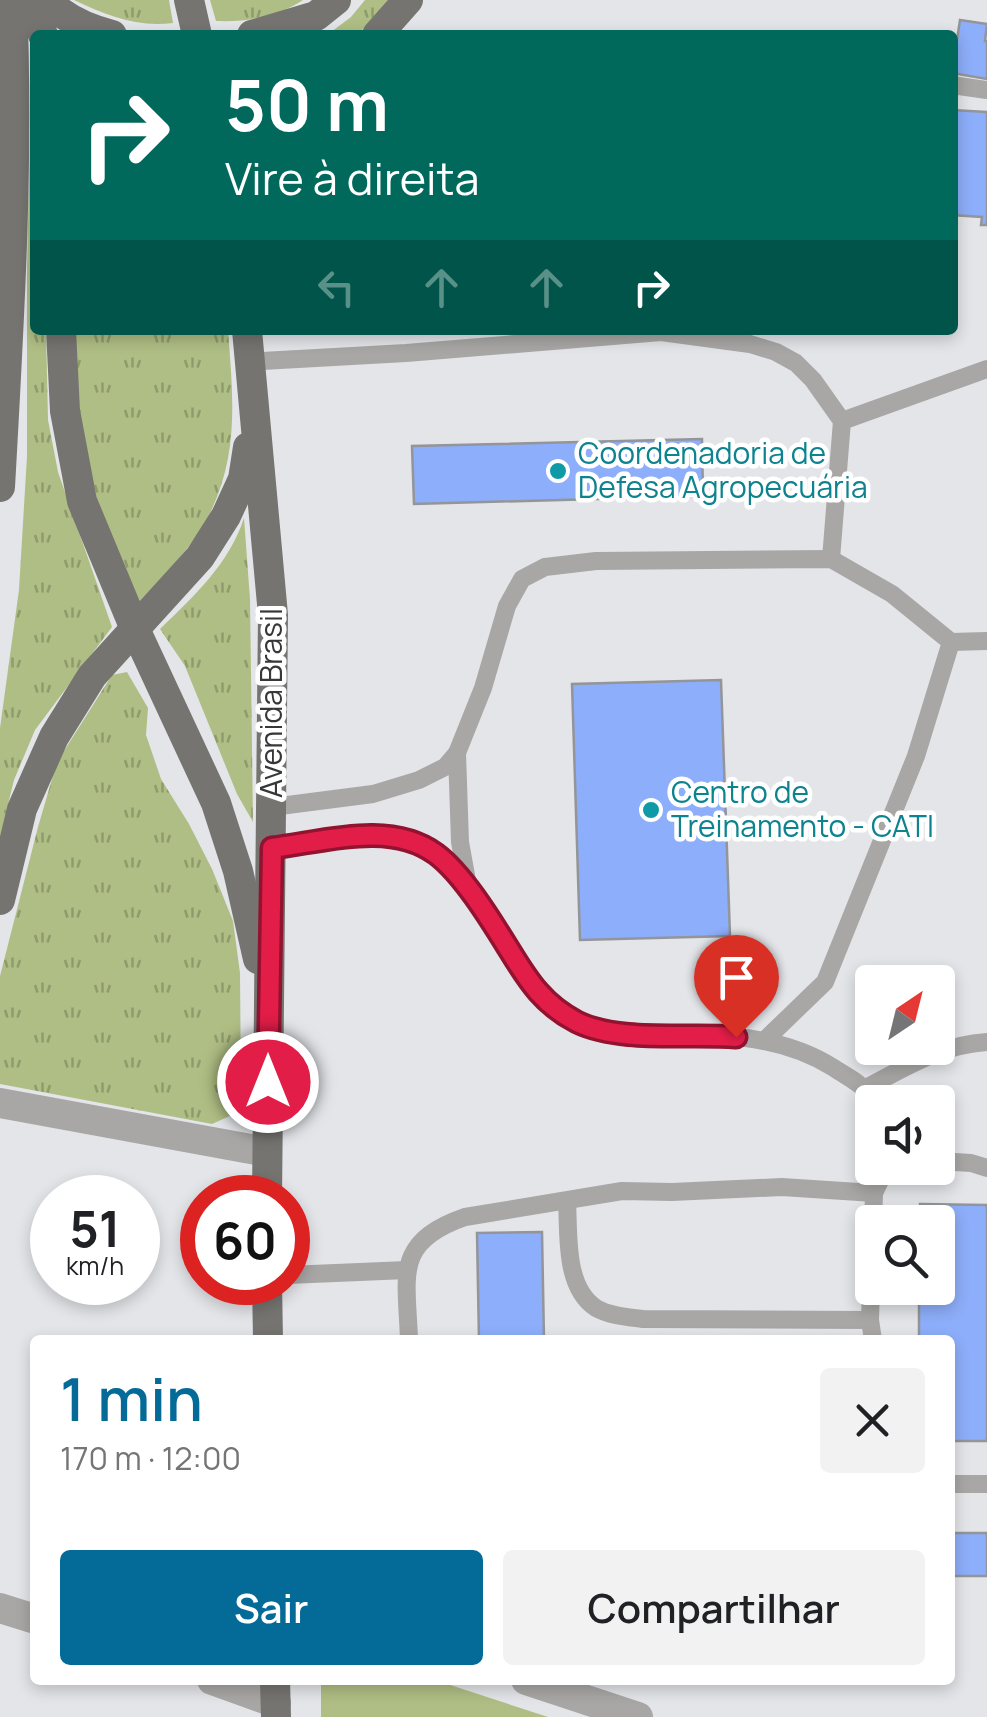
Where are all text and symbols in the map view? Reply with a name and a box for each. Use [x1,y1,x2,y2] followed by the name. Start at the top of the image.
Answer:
[225,56,389,152] text: 50 m
[60,70,190,200] icon: right
[225,147,480,209] text: Vire à direita
[309,260,364,315] icon: left
[414,260,469,315] icon: ahead
[519,260,574,315] icon: ahead
[624,260,679,315] icon: right
[578,432,868,507] place label: Coordenadoria de Defesa Agropecuária
[547,460,569,482] marker: Coordenadoria de Defesa Agropecuária
[250,608,291,798] street label: Avenida Brasil
[671,771,934,846] place label: Centro de Treinamento - CATI
[640,799,662,821] marker: Centro de Treinamento - CATI
[694,935,779,1038] pin
[709,950,764,1005] icon: arrive
[855,965,955,1065] north arrow
[855,965,955,1305] map controls
[216,1030,320,1134] position arrow
[855,1085,955,1185] button: sound
[180,1175,310,1305] speed limit sign: 60
[69,1194,121,1262] text: 51
[855,1205,955,1305] button: search
[66,1248,124,1283] text: km/h
[60,1357,203,1439] text: 1 min
[820,1368,925,1473] button: close
[60,1436,241,1480] text: 170 m · 12:00
[60,1550,483,1665] button: Sair
[503,1550,925,1665] button: Compartilhar

